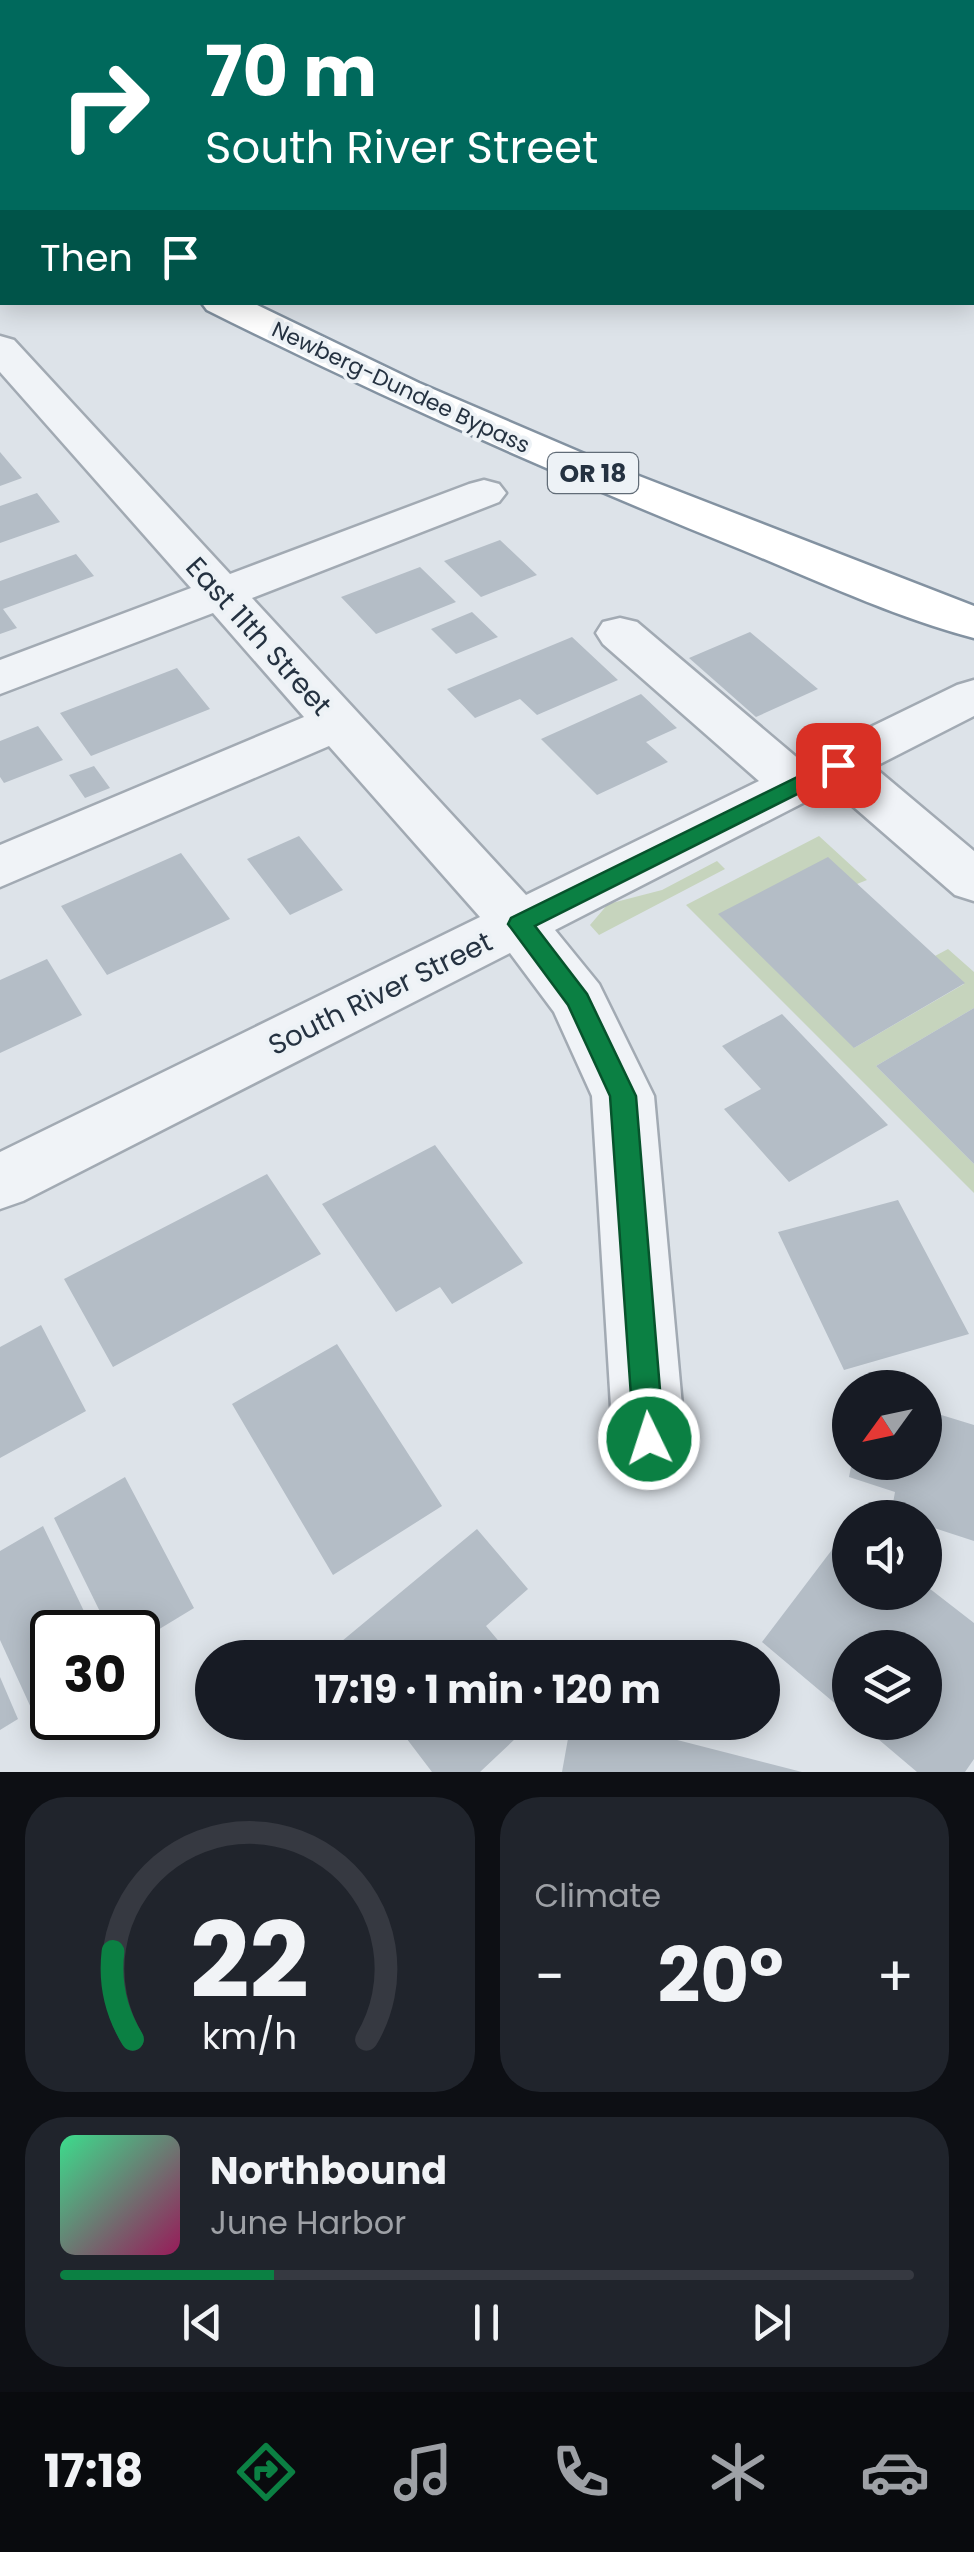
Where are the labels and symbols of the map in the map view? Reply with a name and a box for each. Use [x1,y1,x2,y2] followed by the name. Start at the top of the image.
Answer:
[267,314,535,461] street label: Newberg-Dundee Bypass
[548,453,638,493] road number: OR 18
[177,549,340,724] street label: East 11th Street
[796,723,881,808] pin
[262,922,499,1065] street label: South River Street
[832,1370,942,1480] north arrow
[597,1387,701,1491] position arrow
[30,1610,160,1740] speed limit sign: 30

